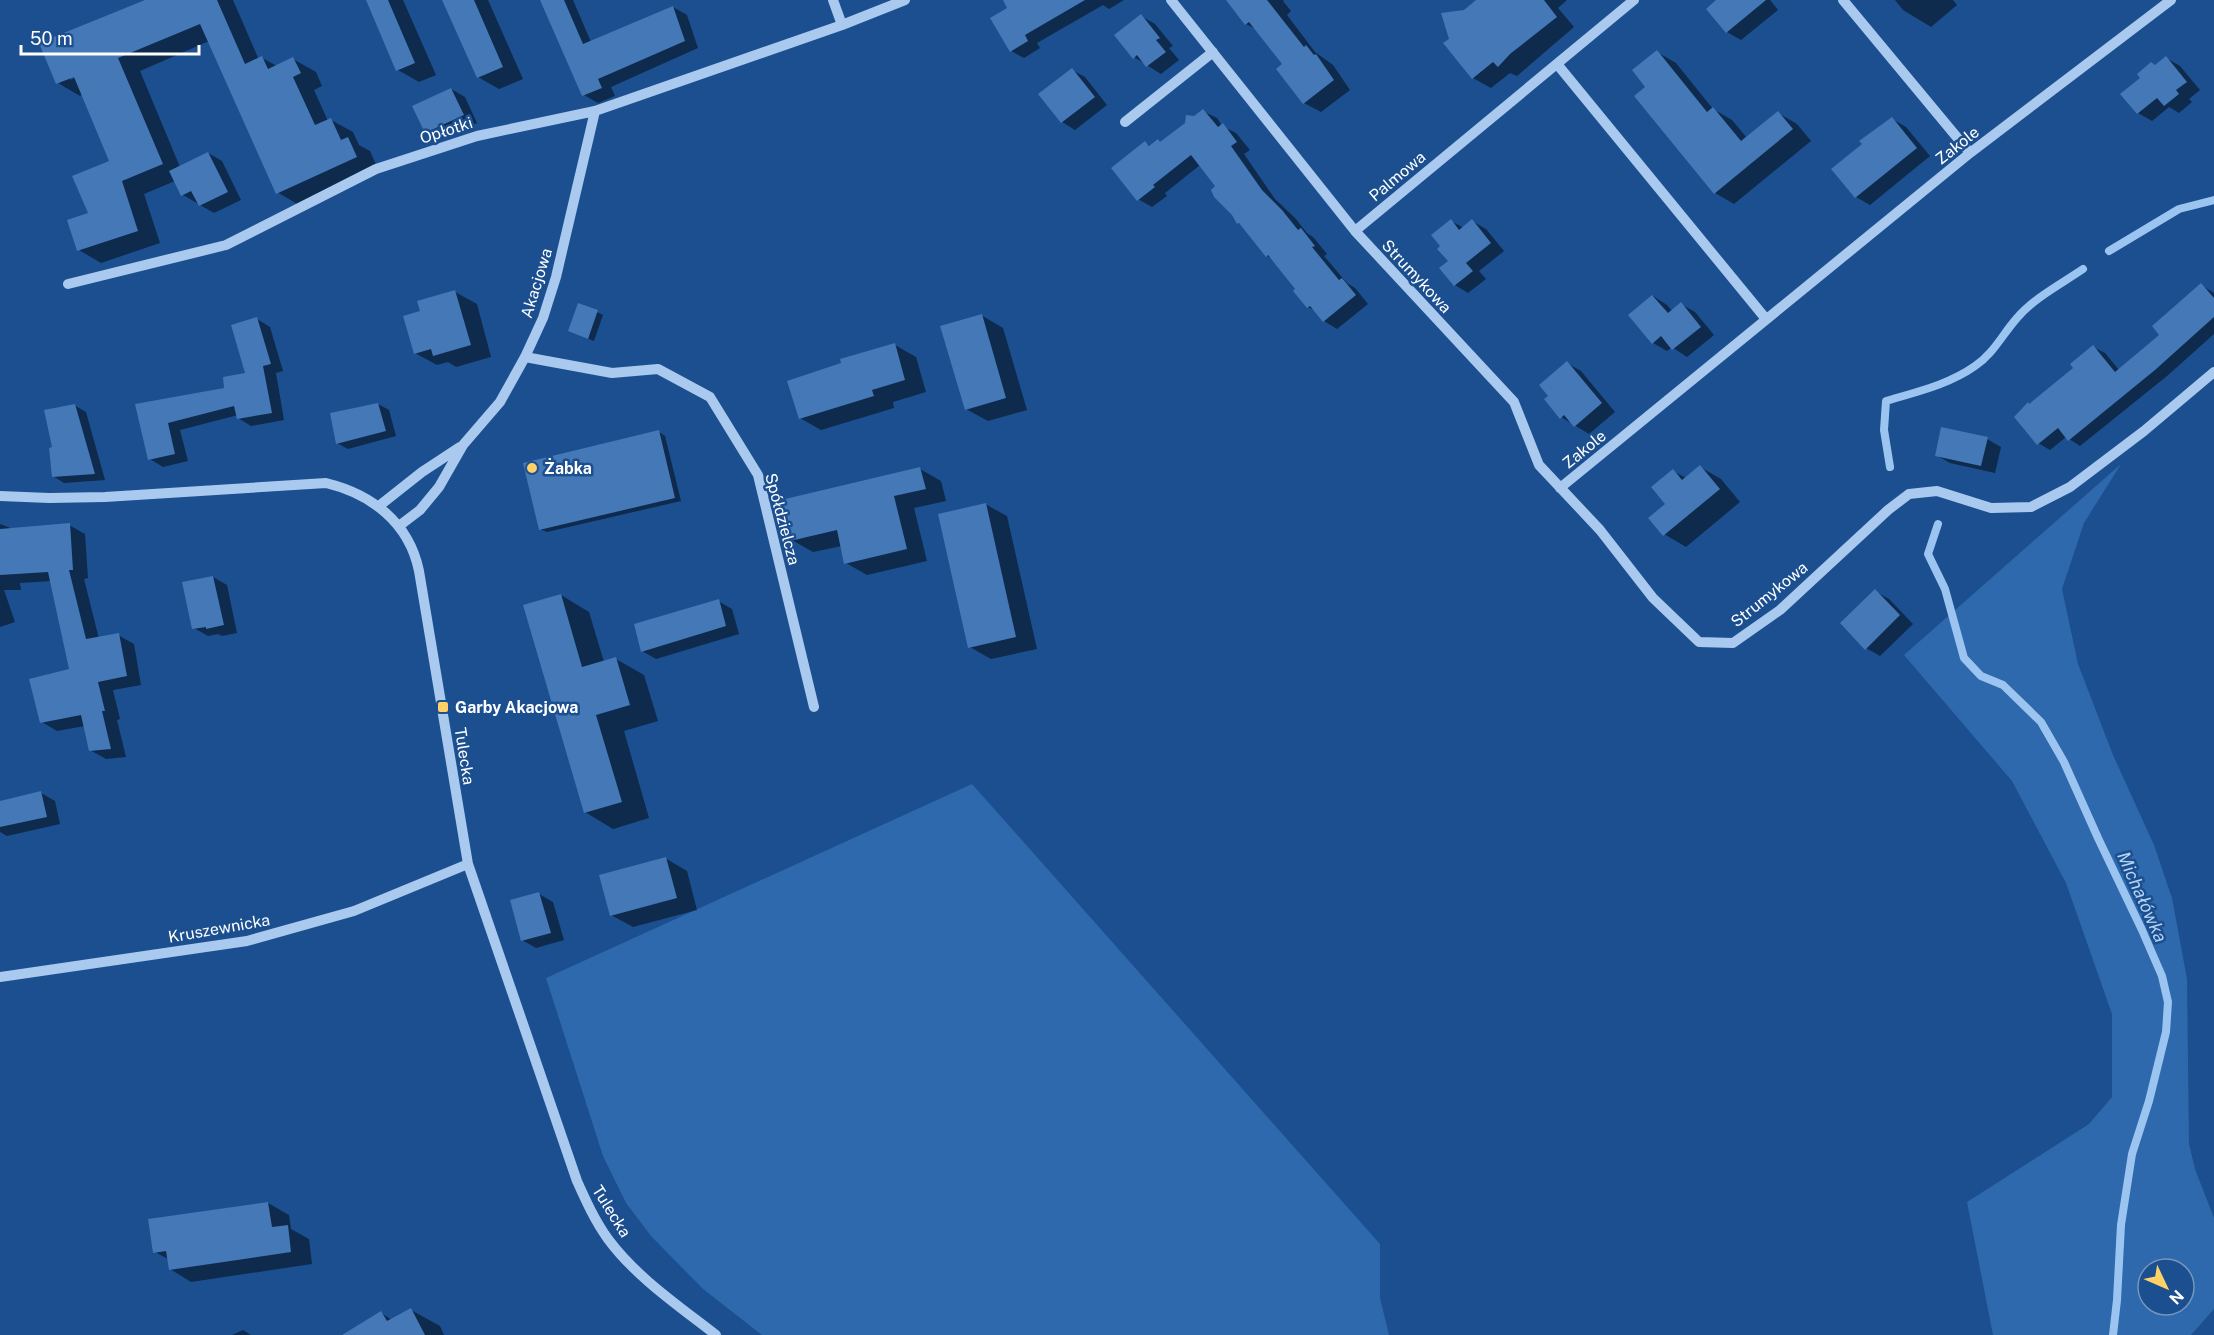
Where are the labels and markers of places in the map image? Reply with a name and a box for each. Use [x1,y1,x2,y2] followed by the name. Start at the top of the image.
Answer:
[544,458,592,478] place label: Żabka
[525,461,539,475] marker: Żabka
[455,698,578,717] place label: Garby Akacjowa
[436,700,450,714] marker: Garby Akacjowa

